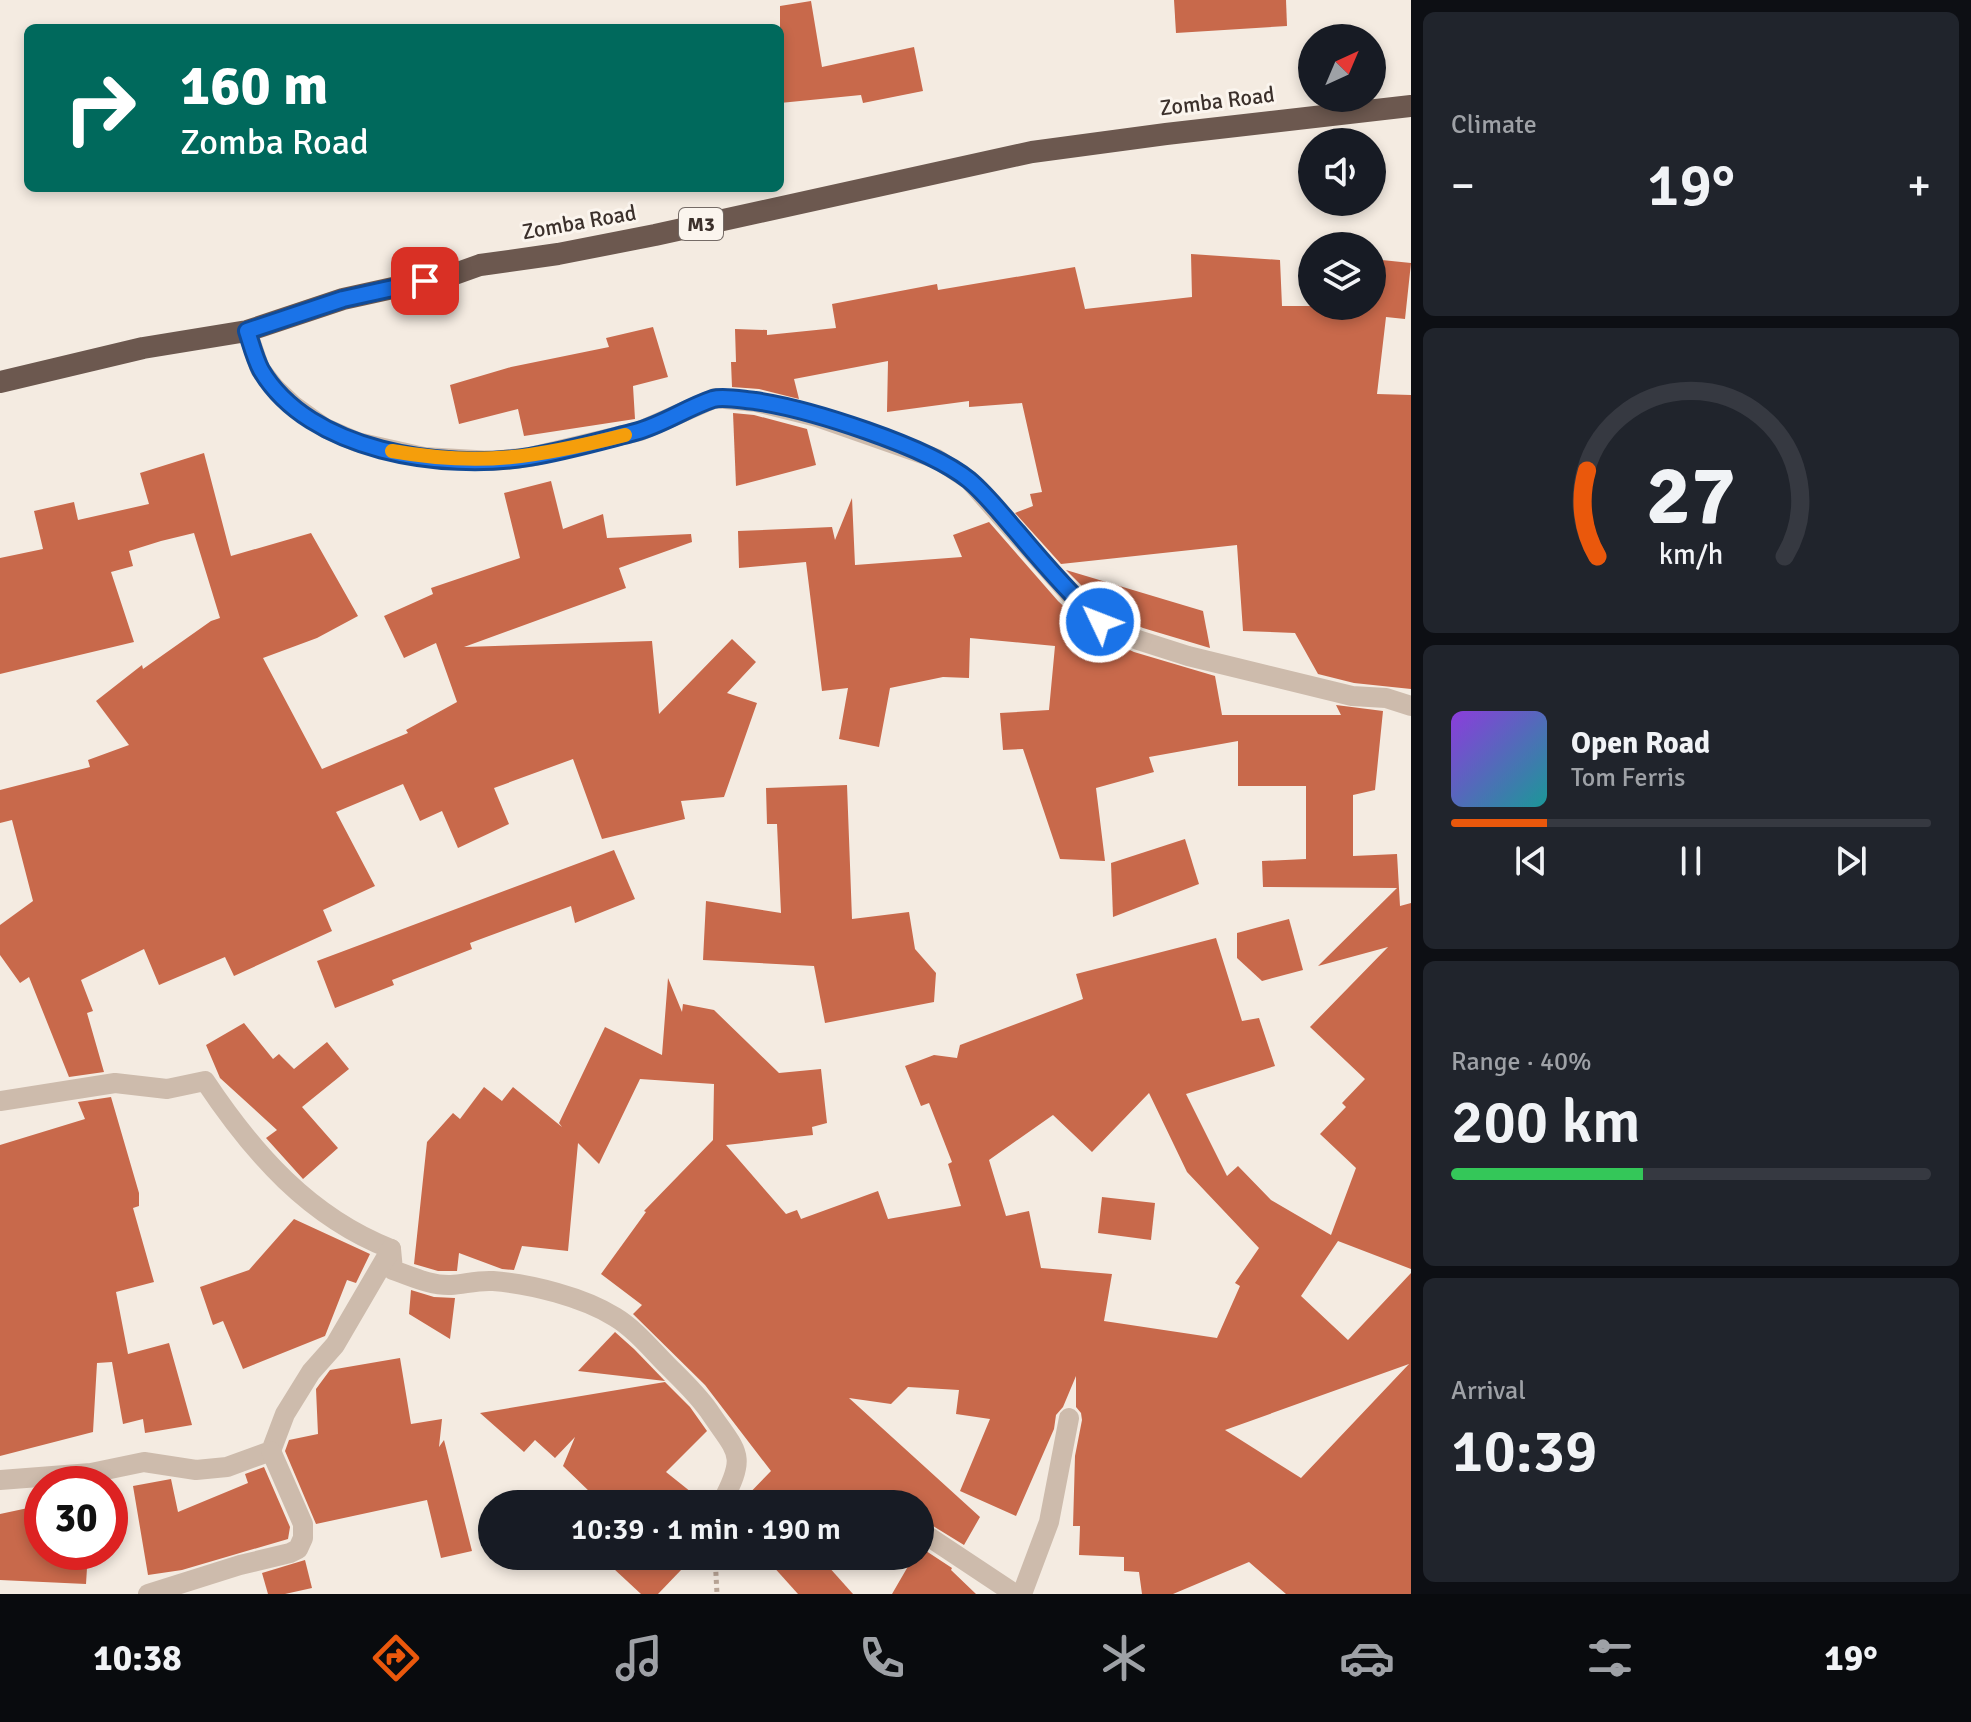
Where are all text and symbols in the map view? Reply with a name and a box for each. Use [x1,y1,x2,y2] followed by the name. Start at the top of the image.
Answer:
[1298,24,1386,112] north arrow
[1298,24,1386,320] map controls
[180,51,328,120] text: 160 m
[48,56,152,160] icon: right
[1158,81,1276,121] street label: Zomba Road
[1451,109,1537,141] text: Climate
[180,120,369,165] text: Zomba Road
[1298,128,1386,216] button: sound
[1647,149,1735,223] text: 19°
[1451,159,1475,213] text: −
[1907,159,1931,213] text: +
[520,199,638,245] street label: Zomba Road
[679,208,723,240] road number: M3
[1298,232,1386,320] button: layers
[391,247,459,315] pin
[403,259,447,303] icon: arrive
[1646,444,1736,546] text: 27
[1659,537,1723,572] text: km/h
[1058,580,1142,664] position arrow
[1571,725,1710,762] text: Open Road
[1571,762,1685,794] text: Tom Ferris
[1509,839,1553,883] icon: previous
[1669,839,1713,883] icon: pause
[1829,839,1873,883] icon: next
[1451,1046,1592,1078] text: Range · 40%
[1451,1086,1640,1160] text: 200 km
[1451,1375,1526,1407] text: Arrival
[1451,1415,1598,1489] text: 10:39
[24,1466,128,1570] speed limit sign: 30
[571,1511,841,1548] text: 10:39 · 1 min · 190 m
[368,1630,424,1686] icon: directions
[611,1630,667,1686] icon: music
[854,1630,910,1686] icon: phone
[1096,1630,1152,1686] icon: climate
[1339,1630,1395,1686] icon: car
[1582,1630,1638,1686] icon: filters
[93,1636,182,1681] text: 10:38
[1824,1636,1878,1681] text: 19°

